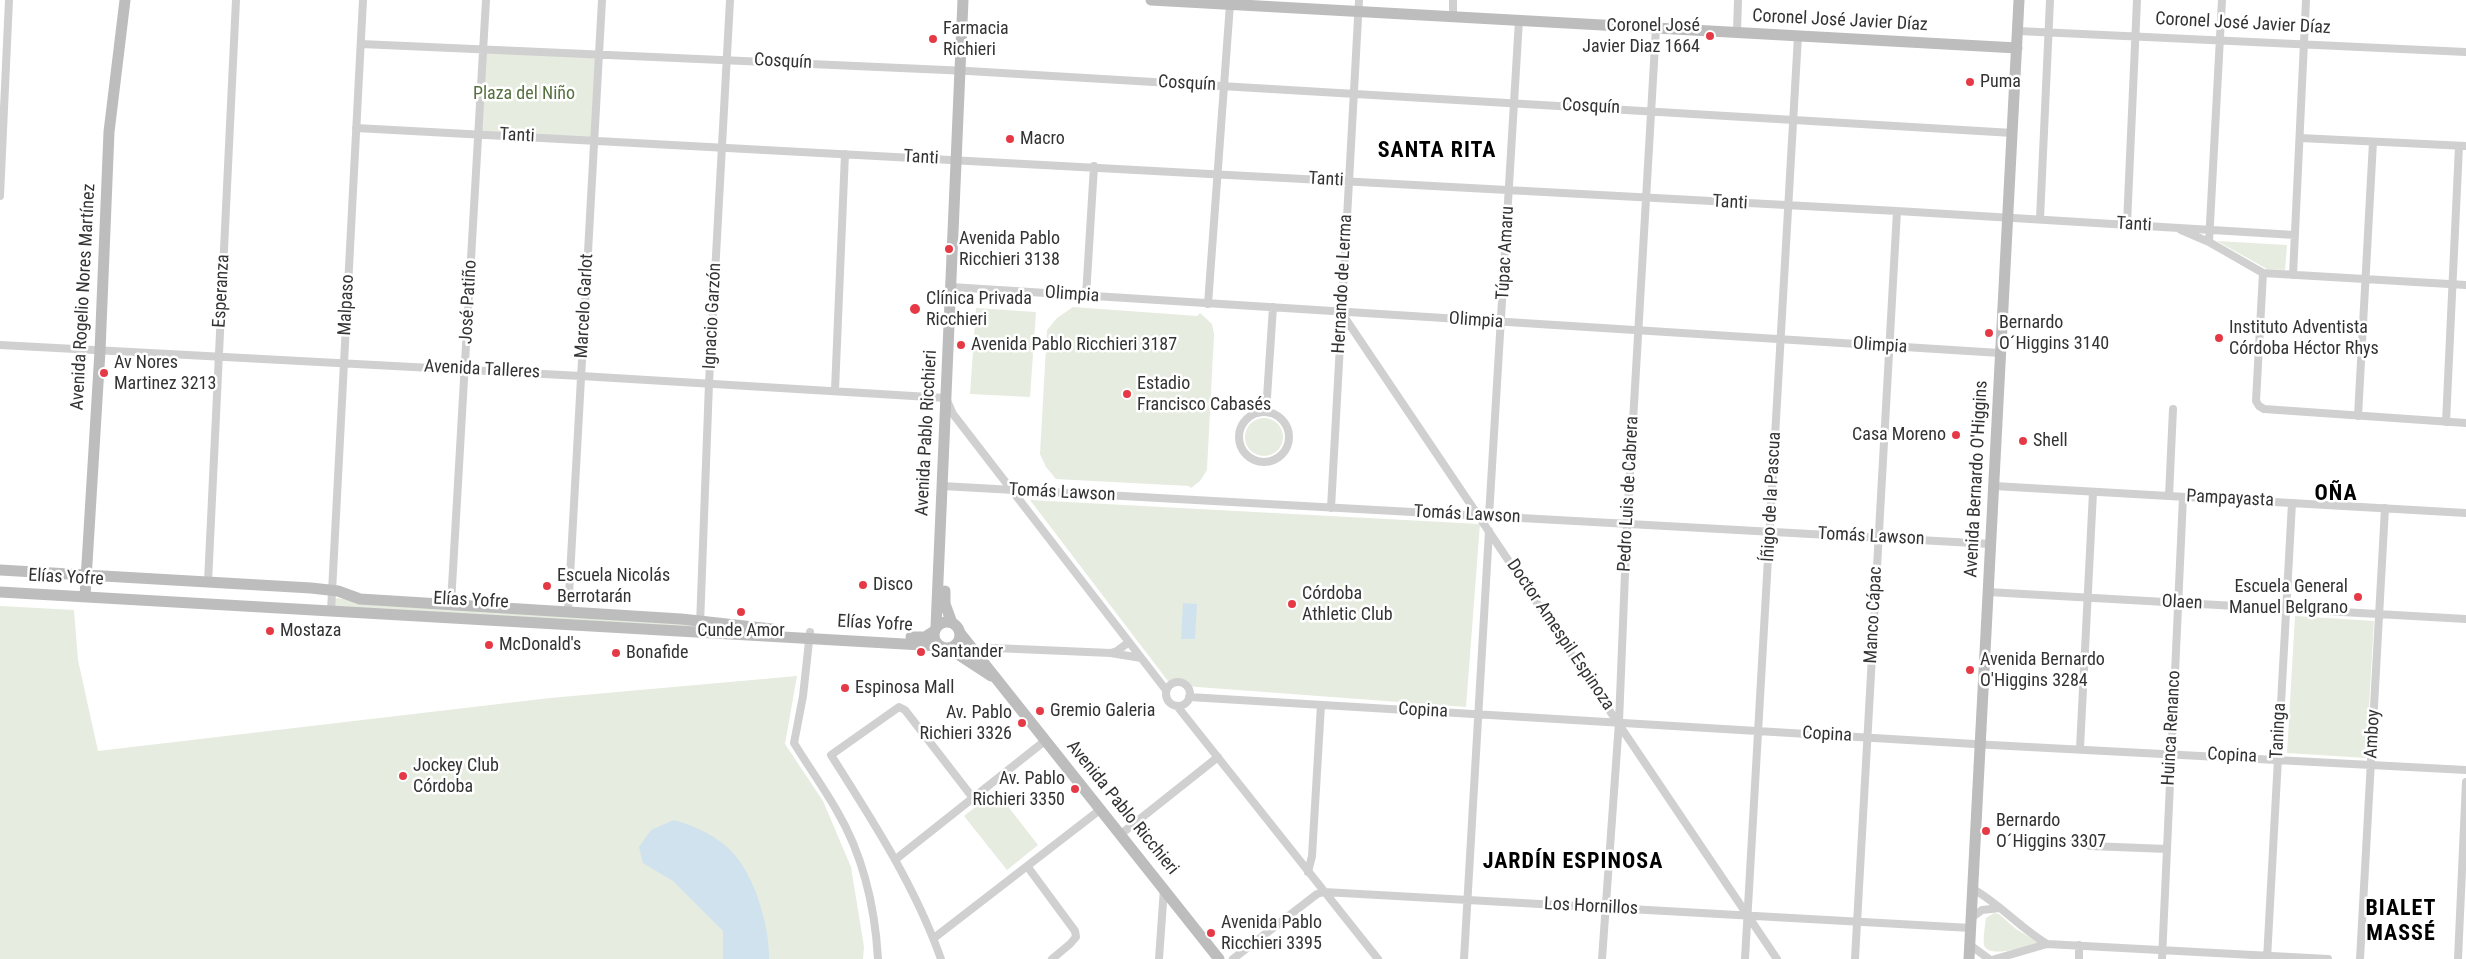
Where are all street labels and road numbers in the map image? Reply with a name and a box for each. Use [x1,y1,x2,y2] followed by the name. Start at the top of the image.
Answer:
[1752,6,1928,36] street label: Coronel José Javier Díaz
[2155,9,2331,39] street label: Coronel José Javier Díaz
[753,50,813,74] street label: Cosquín
[1157,72,1217,96] street label: Cosquín
[1561,95,1621,119] street label: Cosquín
[499,124,535,148] street label: Tanti
[903,146,939,170] street label: Tanti
[1308,168,1344,192] street label: Tanti
[67,183,101,411] street label: Avenida Rogelio Nores Martínez
[1712,191,1748,215] street label: Tanti
[1493,206,1519,300] street label: Túpac Amaru
[2116,213,2152,237] street label: Tanti
[1329,214,1357,354] street label: Hernando de Lerma
[571,253,599,359] street label: Marcelo Garlot
[209,254,235,328] street label: Esperanza
[456,259,482,345] street label: José Patiño
[699,262,727,370] street label: Ignacio Garzón
[335,274,359,336] street label: Malpaso
[1044,282,1100,308] street label: Olimpia
[1448,308,1504,334] street label: Olimpia
[1852,333,1908,359] street label: Olimpia
[912,349,942,517] street label: Avenida Pablo Ricchieri
[423,356,541,384] street label: Avenida Talleres
[1961,380,1993,578] street label: Avenida Bernardo O'Higgins
[1614,416,1644,572] street label: Pedro Luis de Cabrera
[1758,431,1786,563] street label: Íñigo de la Pascua
[1008,479,1116,507] street label: Tomás Lawson
[2186,486,2274,512] street label: Pampayasta
[1413,501,1521,529] street label: Tomás Lawson
[1817,523,1925,551] street label: Tomás Lawson
[1501,555,1619,715] street label: Doctor Amespil Espinoza
[28,565,104,591] street label: Elías Yofre
[1861,566,1887,664] street label: Manco Cápac
[433,588,509,614] street label: Elías Yofre
[2161,591,2203,615] street label: Olaen
[837,611,913,637] street label: Elías Yofre
[2158,670,2186,786] street label: Huinca Renanco
[1398,699,1448,723] street label: Copina
[2267,702,2291,760] street label: Taninga
[2361,709,2385,759] street label: Amboy
[1802,723,1852,747] street label: Copina
[1061,737,1183,879] street label: Avenida Pablo Ricchieri
[2207,744,2257,768] street label: Copina
[1544,894,1638,920] street label: Los Hornillos

